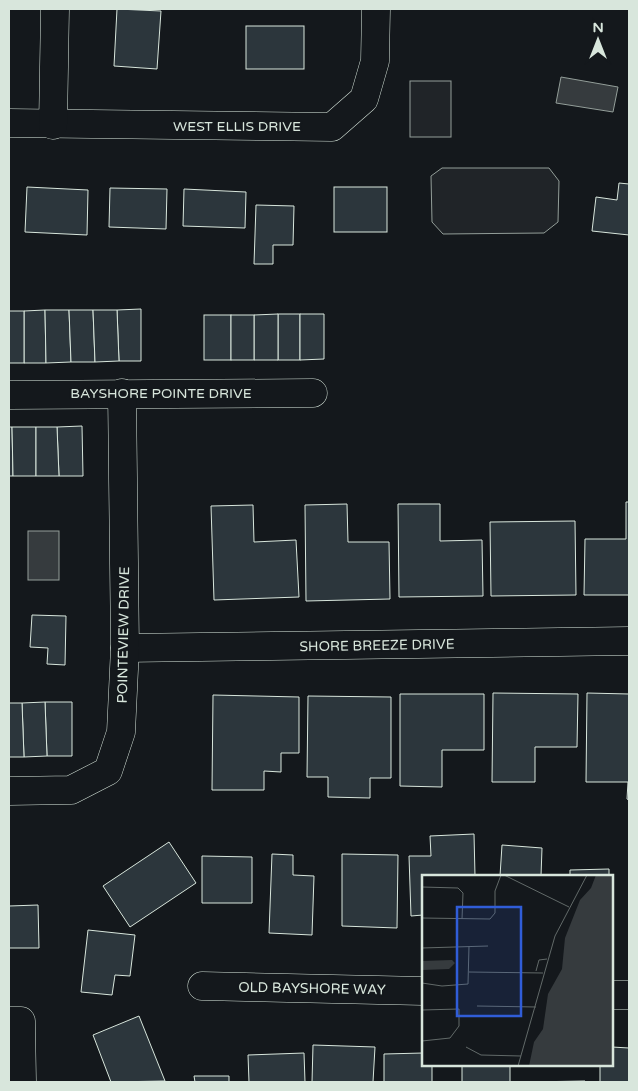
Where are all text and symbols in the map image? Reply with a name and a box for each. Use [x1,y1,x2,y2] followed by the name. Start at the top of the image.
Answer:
[573,15,623,65] north arrow
[592,19,604,36] text: N
[173,118,301,135] street label: WEST ELLIS DRIVE
[70,385,252,402] street label: BAYSHORE POINTE DRIVE
[114,566,133,704] street label: POINTEVIEW DRIVE
[299,636,455,655] street label: SHORE BREEZE DRIVE
[422,875,613,1066] inset map
[238,979,386,998] street label: OLD BAYSHORE WAY

